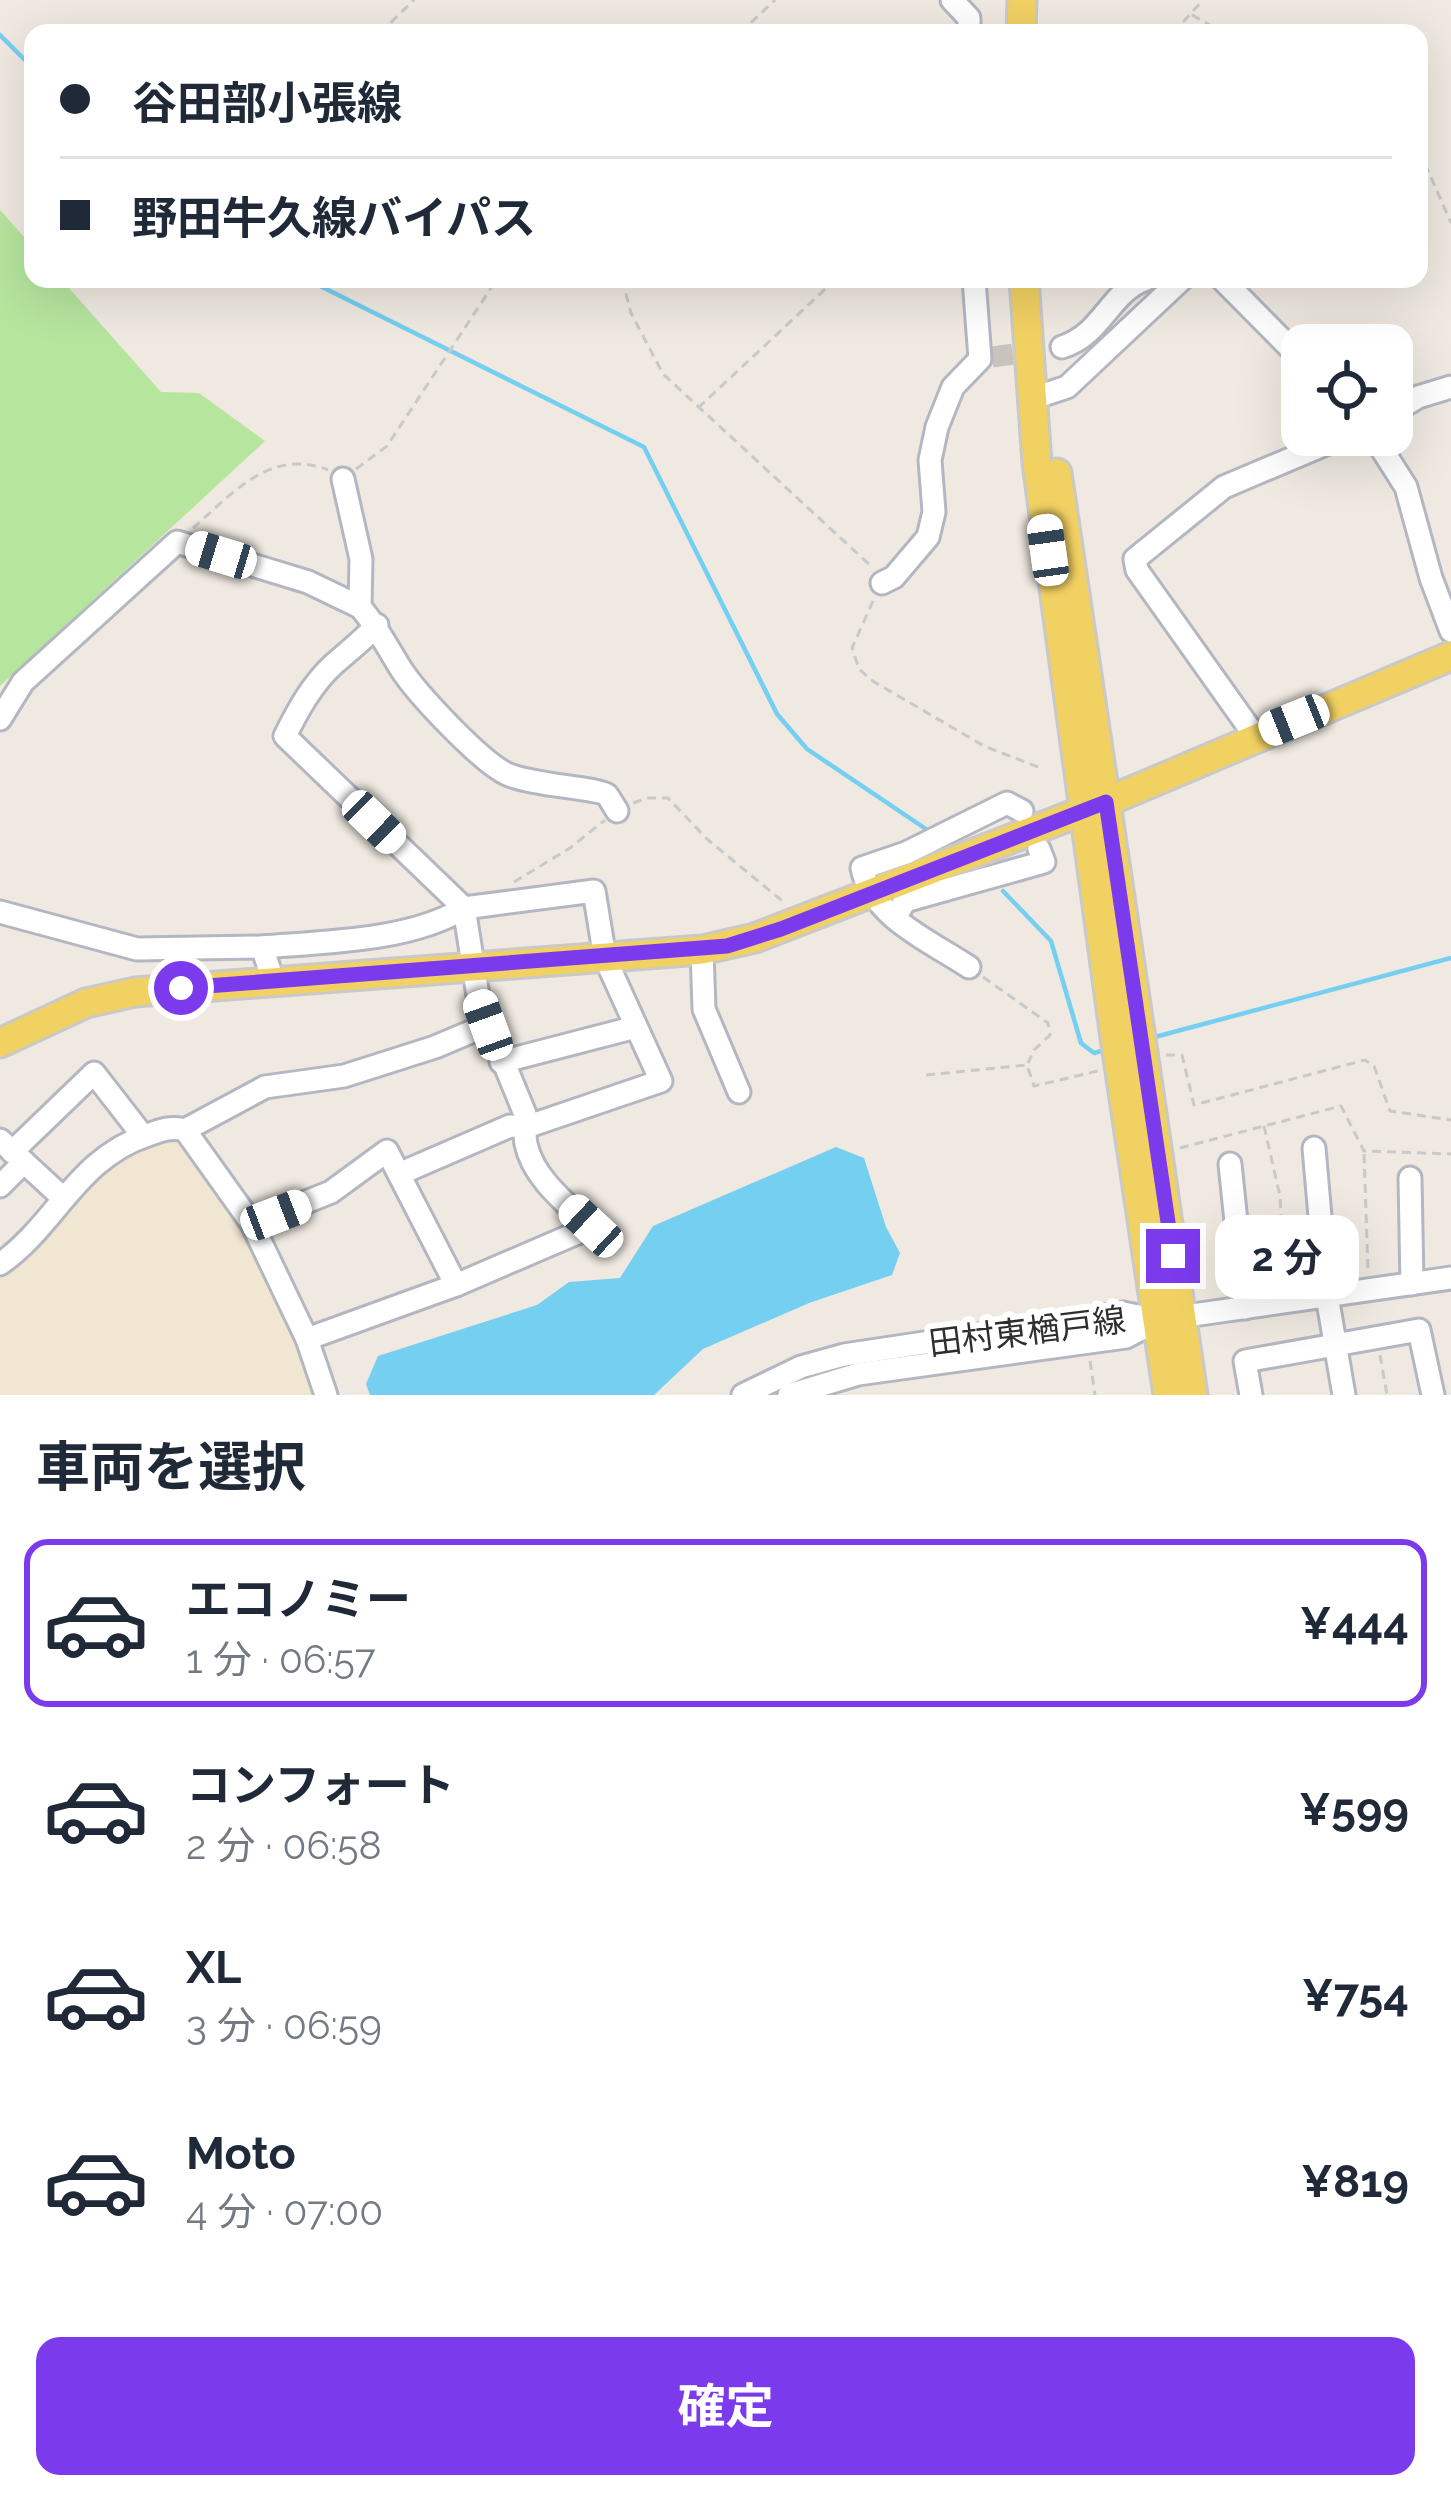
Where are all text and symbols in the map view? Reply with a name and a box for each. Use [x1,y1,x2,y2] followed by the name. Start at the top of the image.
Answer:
[132,77,402,130] text: 谷田部小張線
[132,192,536,245] text: 野田牛久線バイパス
[1281,324,1413,456] map controls
[1281,324,1413,456] button: locate
[1025,512,1071,588] car
[181,527,261,583] car
[1254,690,1334,750] car
[336,784,412,860] car
[154,961,208,1015] route start
[459,985,517,1065] car
[236,1185,316,1245] car
[552,1188,630,1264] car
[1215,1214,1359,1298] callout: 2 分
[1146,1229,1200,1283] route end
[1252,1234,1322,1280] text: 2 分
[926,1300,1128,1363] street label: 田村東楢戸線
[36,1435,306,1499] text: 車両を選択
[42,1569,150,1677] icon: car
[186,1573,411,1626] text: エコノミー
[1300,1597,1409,1650] text: ¥444
[186,1636,376,1682] text: 1 分 · 06:57
[42,1755,150,1863] icon: car
[186,1759,455,1812] text: コンフォート
[1299,1783,1409,1836] text: ¥599
[186,1822,382,1868] text: 2 分 · 06:58
[42,1941,150,2049] icon: car
[186,1941,241,1994] text: XL
[1302,1969,1409,2022] text: ¥754
[186,2002,382,2048] text: 3 分 · 06:59
[42,2127,150,2235] icon: car
[186,2127,296,2180] text: Moto
[1301,2155,1409,2208] text: ¥819
[186,2188,383,2234] text: 4 分 · 07:00
[36,2337,1415,2475] button: 確定

